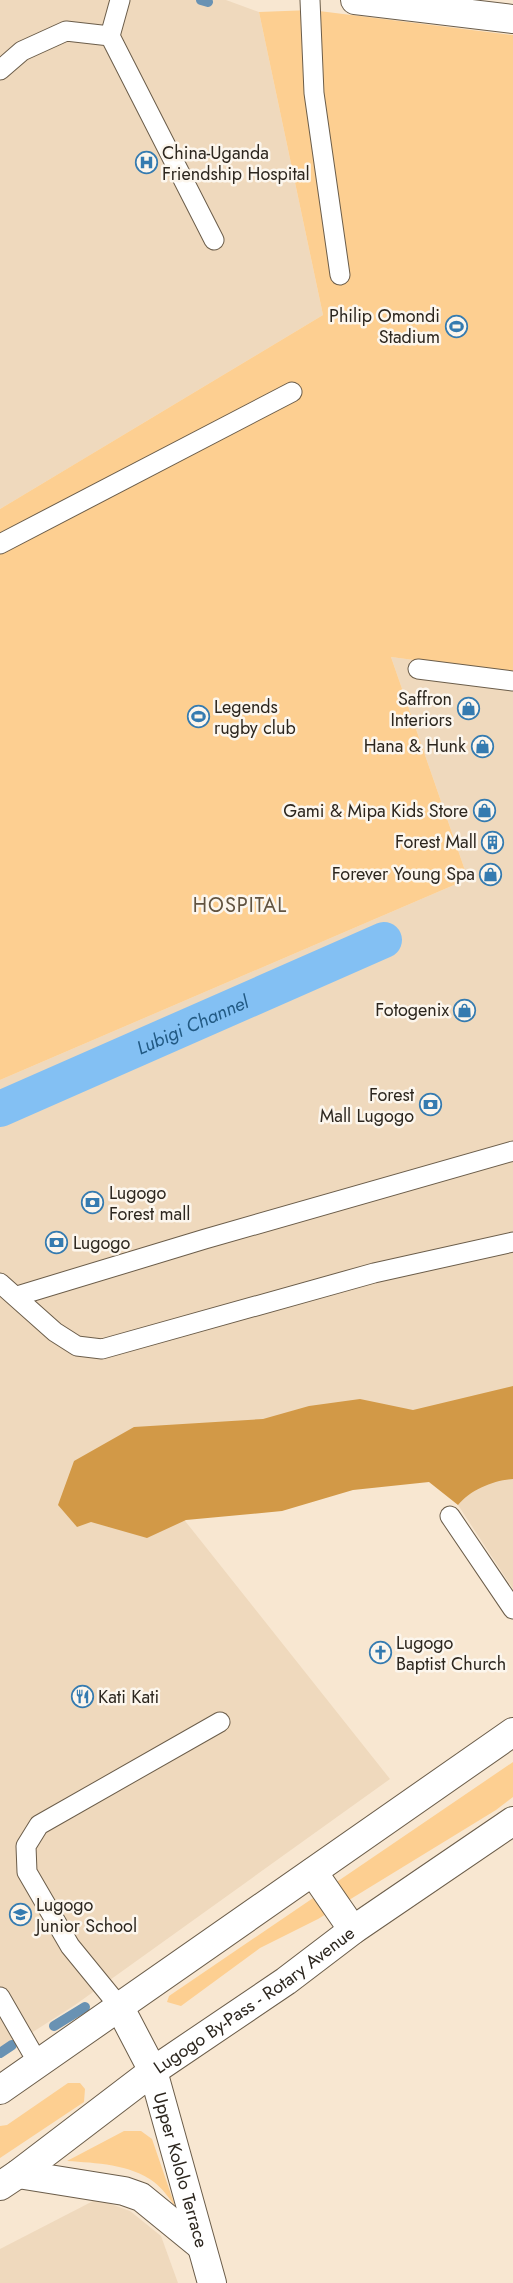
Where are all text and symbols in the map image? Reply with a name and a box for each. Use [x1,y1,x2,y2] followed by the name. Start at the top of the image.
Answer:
[162,140,310,187] place label: China-Uganda Friendship Hospital
[134,151,158,175] hospital icon: China-Uganda Friendship Hospital
[329,303,440,350] place label: Philip Omondi Stadium
[444,314,468,338] sports icon: Philip Omondi Stadium
[390,686,452,733] place label: Saffron Interiors
[214,694,296,741] place label: Legends rugby club
[456,697,480,721] shop icon: Saffron Interiors
[186,705,210,729] sports icon: Legends rugby club
[364,733,466,759] place label: Hana & Hunk
[470,734,494,758] shop icon: Hana & Hunk
[283,798,468,824] place label: Gami & Mipa Kids Store
[472,799,496,823] shop icon: Gami & Mipa Kids Store
[395,829,477,855] place label: Forest Mall
[481,830,505,854] building icon: Forest Mall
[332,861,475,887] place label: Forever Young Spa
[479,862,503,886] shop icon: Forever Young Spa
[193,891,287,920] district label: HOSPITAL
[132,988,253,1061] water label: Lubigi Channel
[375,997,449,1023] place label: Fotogenix
[453,998,477,1022] shop icon: Fotogenix
[320,1082,415,1129] place label: Forest Mall Lugogo
[418,1093,442,1117] bank icon: Forest Mall Lugogo
[109,1180,190,1227] place label: Lugogo Forest mall
[81,1191,105,1215] bank icon: Lugogo Forest mall
[73,1230,131,1256] place label: Lugogo
[45,1231,69,1255] bank icon: Lugogo
[396,1630,506,1677] place label: Lugogo Baptist Church
[368,1641,392,1665] church icon: Lugogo Baptist Church
[98,1684,159,1710] place label: Kati Kati
[70,1685,94,1709] restaurant icon: Kati Kati
[34,1892,137,1939] place label: Lugogo Junior School
[8,1903,32,1927] school or university icon: Lugogo Junior School
[148,1920,360,2080] street label: Lugogo By-Pass - Rotary Avenue
[147,2089,215,2251] street label: Upper Kololo Terrace

